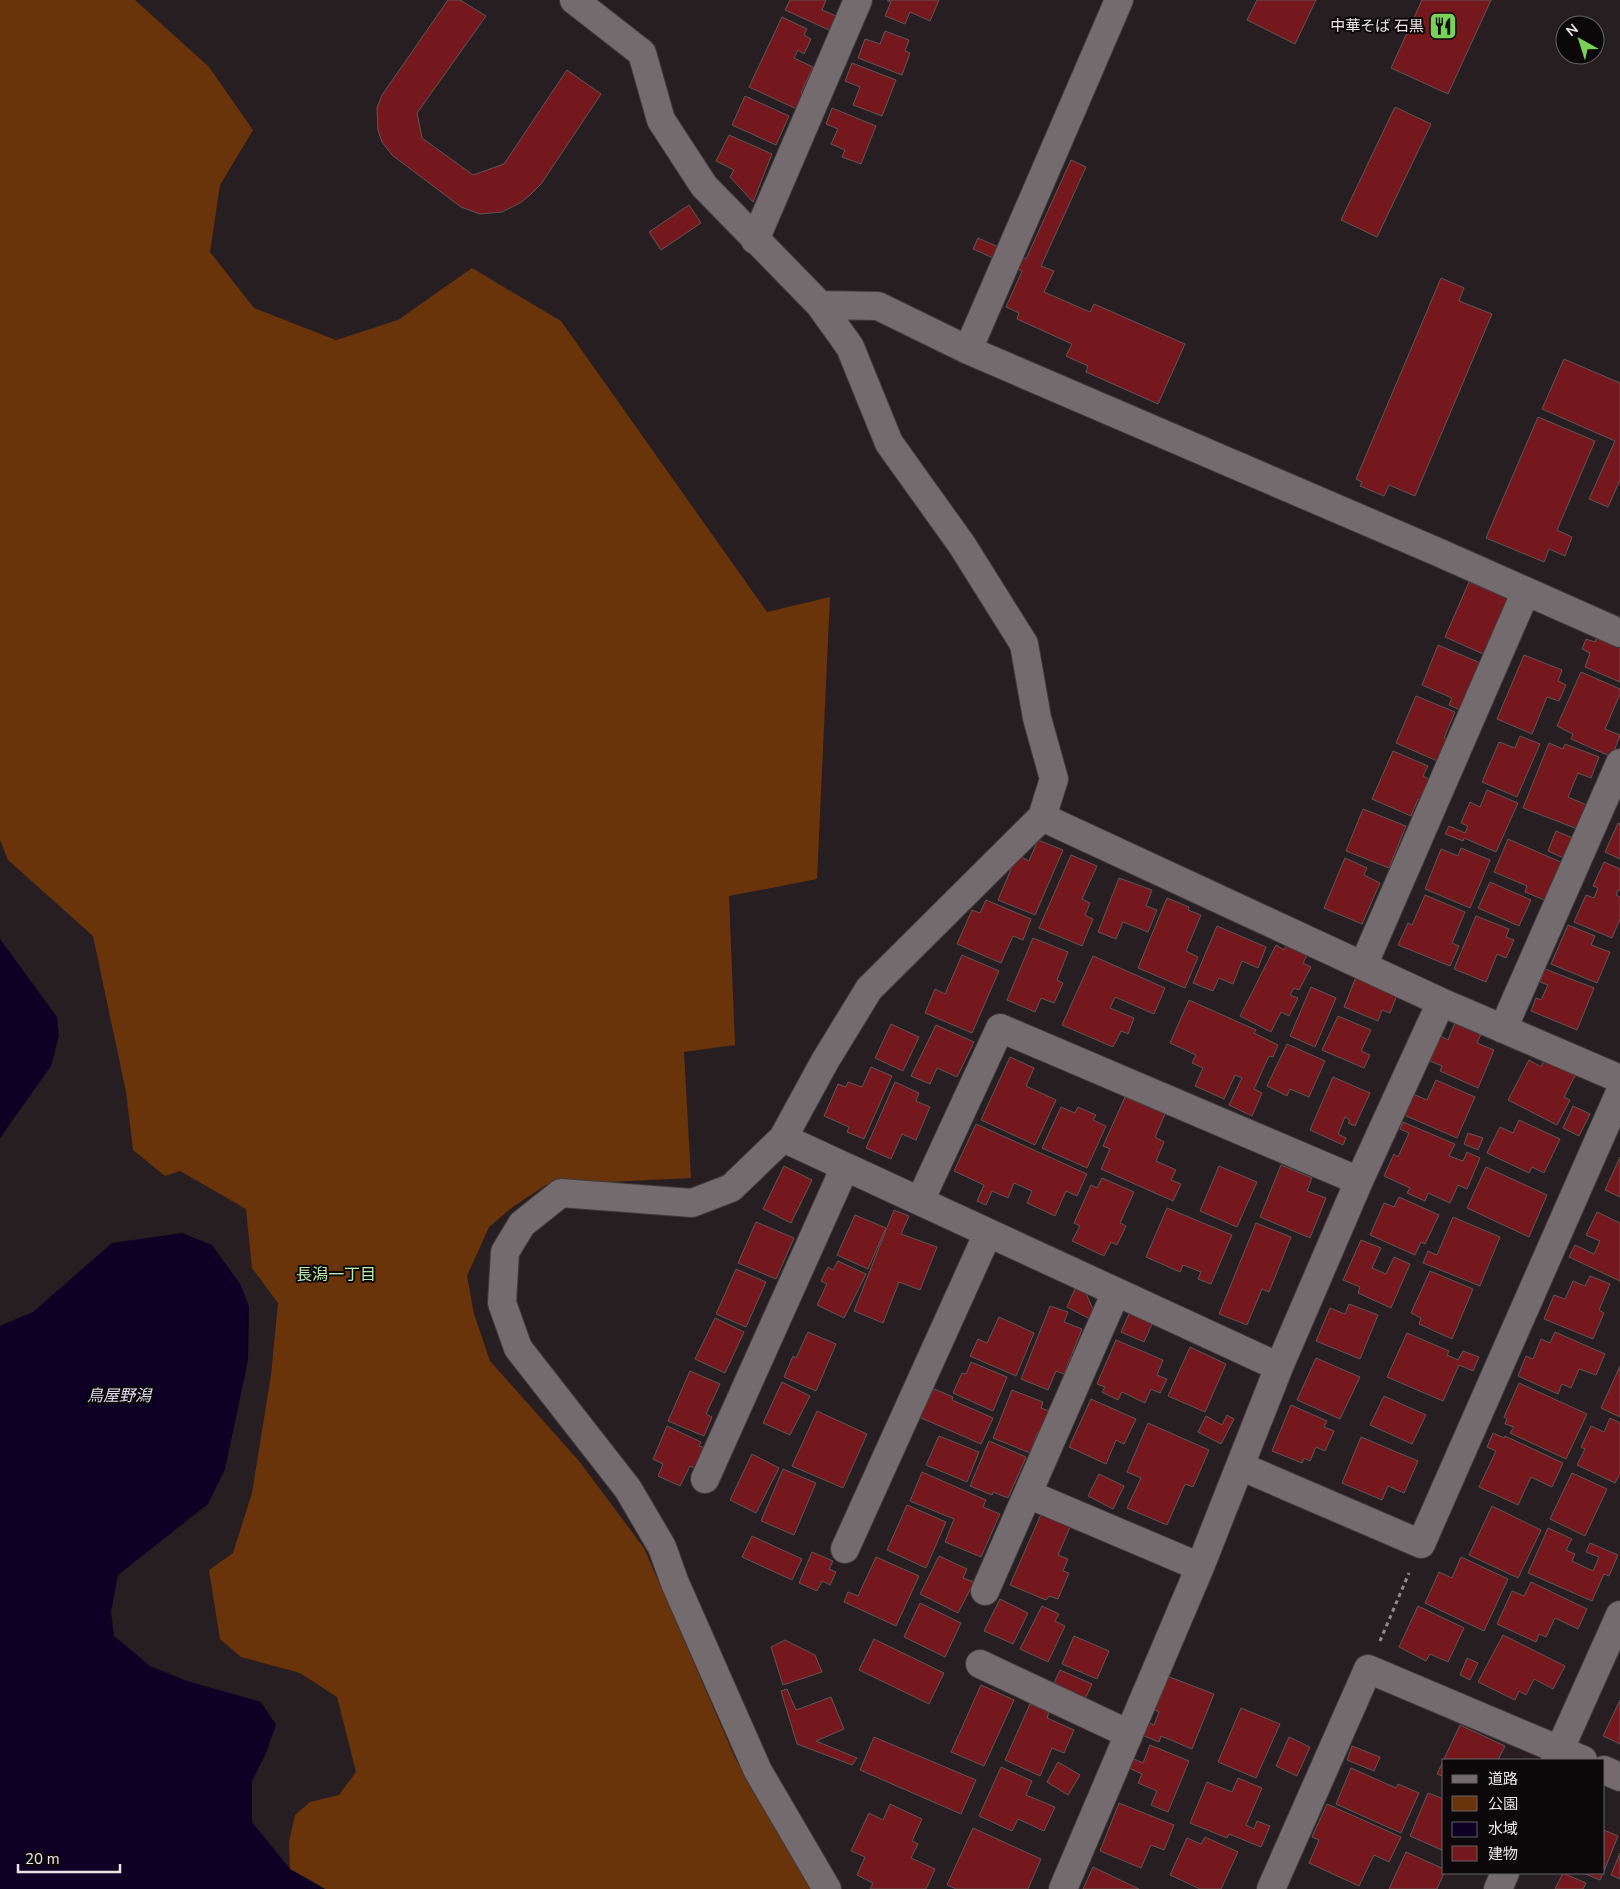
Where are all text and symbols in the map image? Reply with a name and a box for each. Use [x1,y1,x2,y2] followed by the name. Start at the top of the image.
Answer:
[1428,11,1458,41] restaurant icon: 中華そば 石黒
[1555,15,1605,65] north arrow
[1330,16,1424,36] place label: 中華そば 石黒
[1562,20,1582,41] text: N
[296,1264,376,1286] district label: 長潟一丁目
[87,1385,153,1407] water label: 鳥屋野潟
[1442,1759,1605,1874] legend
[1488,1769,1518,1789] text: 道路
[1488,1794,1518,1814] text: 公園
[1488,1819,1518,1839] text: 水域
[18,1842,120,1874] scale bar
[1488,1844,1518,1864] text: 建物
[25,1849,60,1869] text: 20 m

